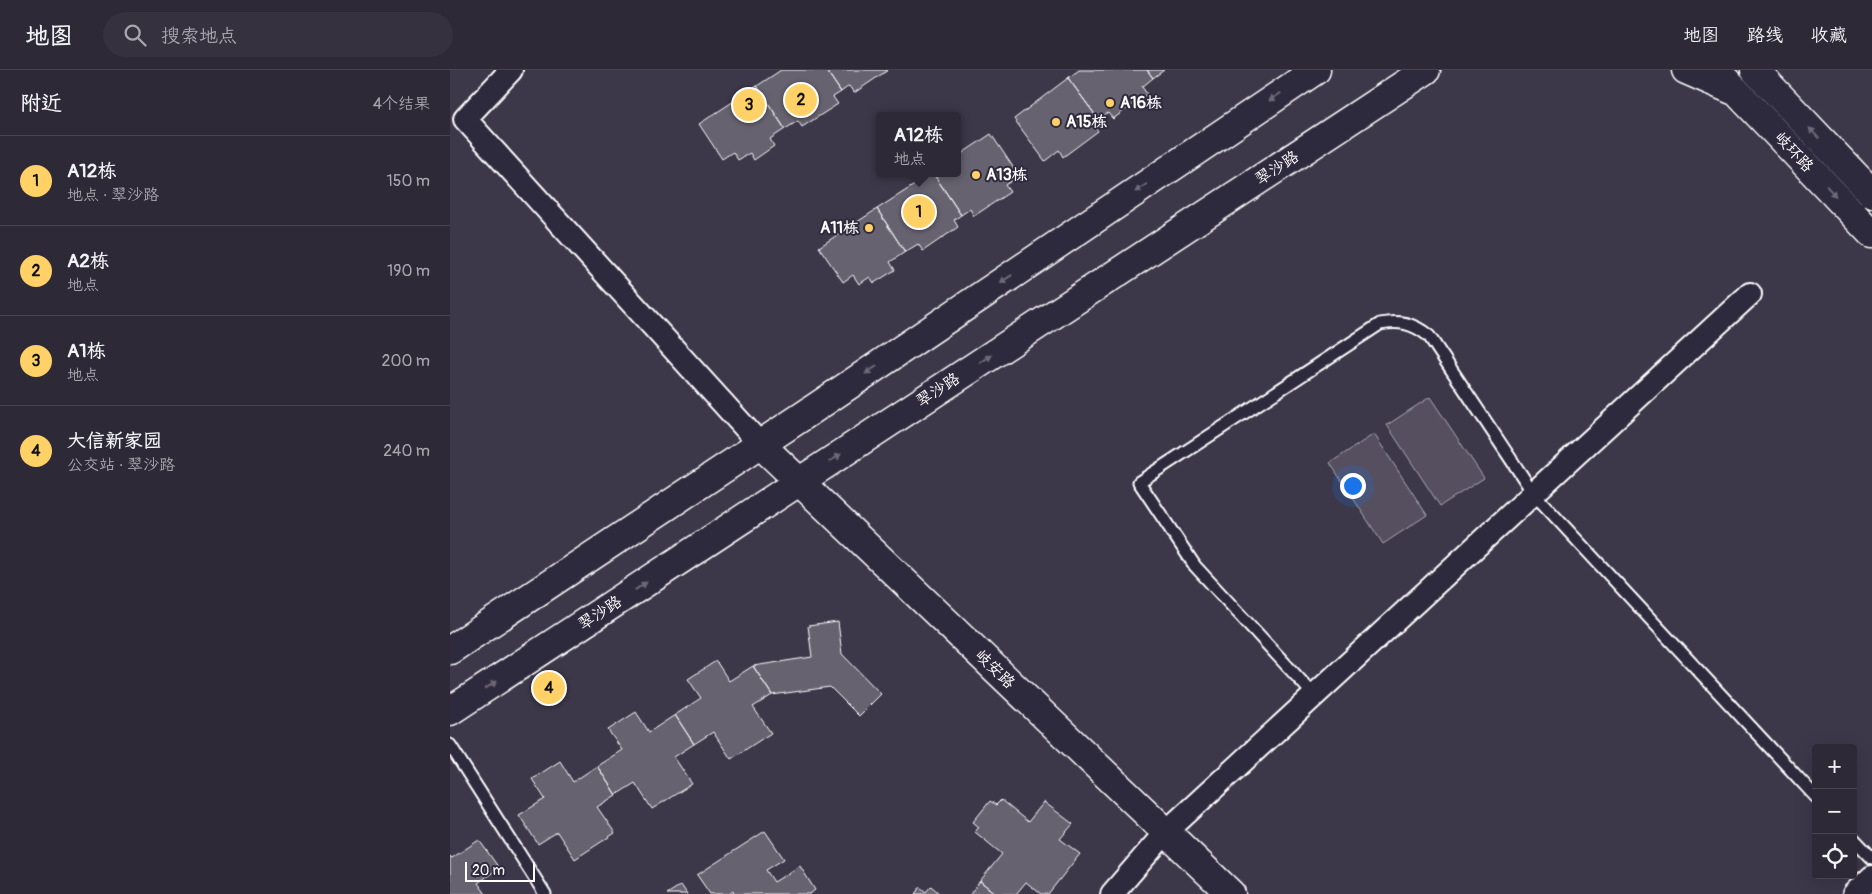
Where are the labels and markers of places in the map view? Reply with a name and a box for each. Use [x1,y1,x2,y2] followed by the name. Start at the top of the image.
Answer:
[785,81,817,119] pin: 2
[733,86,765,124] pin: 3
[1120,93,1162,113] place label: A16栋
[1104,97,1116,109] marker: A16栋
[1066,112,1107,132] place label: A15栋
[1050,116,1062,128] marker: A15栋
[986,165,1028,185] place label: A13栋
[970,169,982,181] marker: A13栋
[903,193,935,231] pin: 1
[820,218,859,238] place label: A11栋
[863,222,875,234] marker: A11栋
[533,669,565,707] pin: 4

